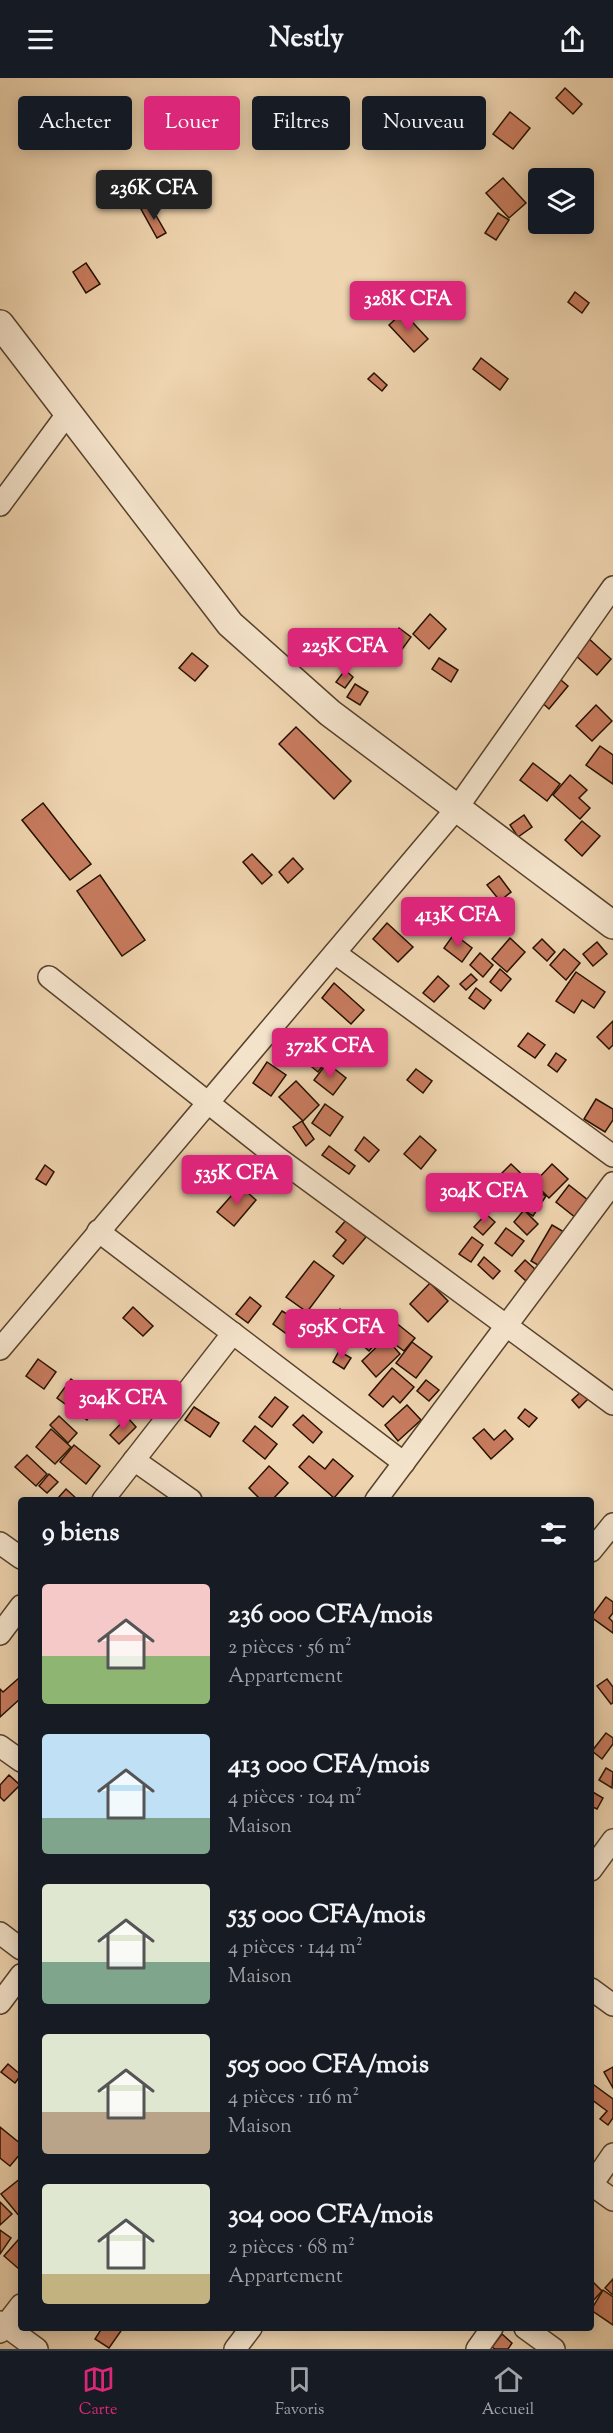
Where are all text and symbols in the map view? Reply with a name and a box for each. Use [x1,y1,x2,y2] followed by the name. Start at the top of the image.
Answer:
[269,20,344,59] text: Nestly
[24,23,57,56] icon: menu
[556,23,589,56] icon: share
[18,96,132,150] chip: Acheter
[144,96,240,150] chip: Louer
[252,96,350,150] chip: Filtres
[362,96,486,150] chip: Nouveau
[528,168,594,234] map controls
[528,168,594,234] button: layers
[92,170,216,221] pin: 236K CFA
[110,175,198,204] text: 236K CFA
[346,281,470,332] pin: 328K CFA
[364,286,452,315] text: 328K CFA
[283,628,407,679] pin: 225K CFA
[302,633,388,662] text: 225K CFA
[396,897,520,948] pin: 413K CFA
[415,902,501,931] text: 413K CFA
[268,1028,392,1079] pin: 372K CFA
[286,1033,374,1062] text: 372K CFA
[175,1155,299,1206] pin: 535K CFA
[196,1160,278,1189] text: 535K CFA
[422,1173,546,1224] pin: 304K CFA
[440,1178,528,1207] text: 304K CFA
[280,1309,404,1360] pin: 505K CFA
[299,1314,385,1343] text: 505K CFA
[61,1380,185,1431] pin: 304K CFA
[79,1385,167,1414] text: 304K CFA
[42,1515,119,1552] text: 9 biens
[537,1517,570,1550] icon: filters
[228,1597,433,1634] text: 236 000 CFA/mois
[90,1608,162,1680] icon: home
[228,1634,352,1663] text: 2 pièces · 56 m²
[228,1663,343,1692] text: Appartement
[228,1747,430,1784] text: 413 000 CFA/mois
[90,1758,162,1830] icon: home
[228,1784,362,1813] text: 4 pièces · 104 m²
[228,1813,292,1842] text: Maison
[228,1897,426,1934] text: 535 000 CFA/mois
[90,1908,162,1980] icon: home
[228,1934,363,1963] text: 4 pièces · 144 m²
[228,1963,292,1992] text: Maison
[228,2047,429,2084] text: 505 000 CFA/mois
[90,2058,162,2130] icon: home
[228,2084,359,2113] text: 4 pièces · 116 m²
[228,2113,292,2142] text: Maison
[228,2197,433,2234] text: 304 000 CFA/mois
[90,2208,162,2280] icon: home
[228,2234,355,2263] text: 2 pièces · 68 m²
[228,2263,343,2292] text: Appartement
[79,2363,118,2422] tab: Carte
[275,2363,324,2422] tab: Favoris
[482,2363,534,2422] tab: Accueil

